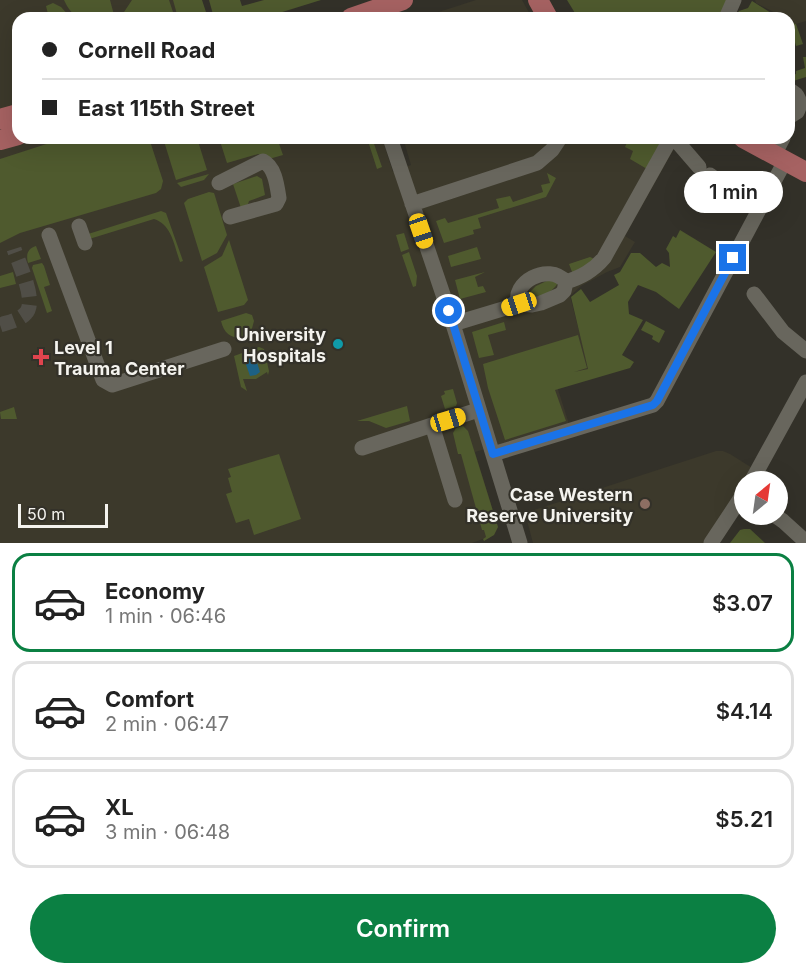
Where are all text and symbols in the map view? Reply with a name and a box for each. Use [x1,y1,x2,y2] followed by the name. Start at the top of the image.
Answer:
[78,37,215,63] text: Cornell Road
[78,95,255,121] text: East 115th Street
[684,171,783,213] callout: 1 min
[709,180,758,204] text: 1 min
[407,211,435,251] car
[719,244,746,271] route end
[499,290,539,318] car
[435,297,462,324] route start
[235,324,326,366] place label: University Hospitals
[54,337,185,379] place label: Level 1 Trauma Center
[331,337,345,351] marker: University Hospitals
[32,348,50,366] marker: Level 1 Trauma Center
[428,406,468,434] car
[734,471,788,525] north arrow
[734,471,788,525] map controls
[466,484,633,526] place label: Case Western Reserve University
[638,497,652,511] marker: Case Western Reserve University
[18,501,108,528] scale bar
[27,504,65,524] text: 50 m
[33,576,87,630] icon: car
[105,578,205,604] text: Economy
[712,590,773,616] text: $3.07
[105,604,226,628] text: 1 min · 06:46
[33,684,87,738] icon: car
[105,686,194,712] text: Comfort
[716,698,773,724] text: $4.14
[105,712,229,736] text: 2 min · 06:47
[33,792,87,846] icon: car
[105,794,134,820] text: XL
[715,806,773,832] text: $5.21
[105,820,230,844] text: 3 min · 06:48
[30,894,776,963] button: Confirm

